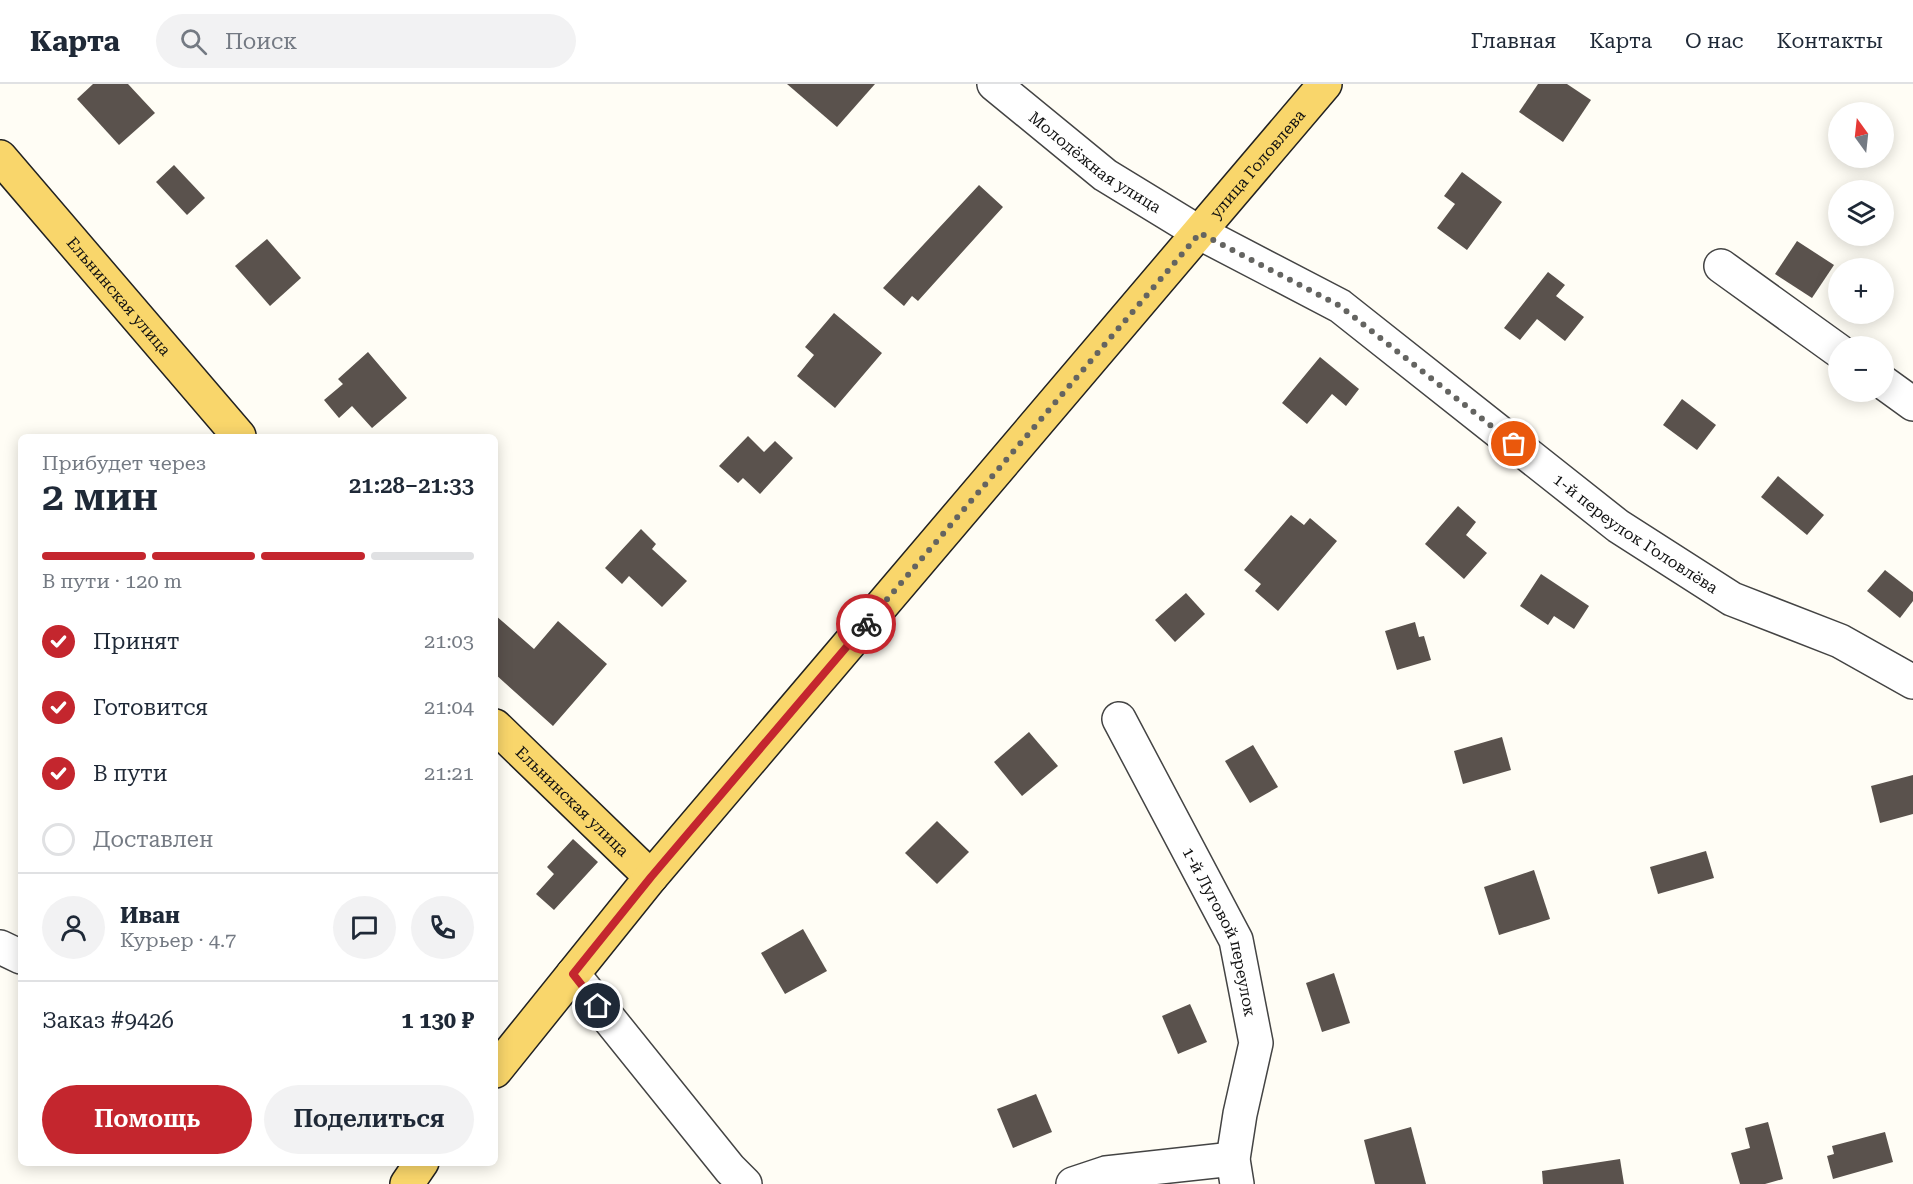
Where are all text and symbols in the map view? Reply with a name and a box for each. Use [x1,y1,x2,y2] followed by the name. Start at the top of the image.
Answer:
[156,14,576,68] search box
[30,25,120,58] text: Карта
[177,25,210,58] icon: search
[225,29,297,54] text: Поиск
[1471,29,1556,53] text: Главная
[1589,29,1652,53] text: Карта
[1685,29,1744,53] text: О нас
[1777,29,1883,53] text: Контакты
[1828,102,1894,168] north arrow
[1828,102,1894,402] map controls
[1206,105,1309,222] street label: улица Головлева
[1025,107,1165,217] street label: Молодёжная улица
[1828,180,1894,246] button: layers
[63,233,175,359] street label: Ельнинская улица
[1828,258,1894,324] button: +
[1828,336,1894,402] button: −
[1488,418,1539,469] pin
[1497,427,1530,460] icon: bag
[42,451,206,475] text: Прибудет через
[1550,469,1722,597] street label: 1-й переулок Головлёва
[349,473,474,498] text: 21:28–21:33
[42,474,158,520] text: 2 мин
[42,569,182,593] text: В пути · 120 m
[836,594,896,654] courier
[850,608,883,641] icon: bike
[42,625,75,658] icon: check
[93,629,180,654] text: Принят
[424,629,474,653] text: 21:03
[42,691,75,724] icon: check
[93,695,208,720] text: Готовится
[424,695,474,719] text: 21:04
[512,742,633,860] street label: Ельнинская улица
[42,757,75,790] icon: check
[93,761,168,786] text: В пути
[424,761,474,785] text: 21:21
[93,827,213,852] text: Доставлен
[1179,844,1260,1018] street label: 1-й Луговой переулок
[42,896,105,959] button: person
[333,896,396,959] button: chat
[411,896,474,959] button: phone
[120,903,180,928] text: Иван
[120,928,236,952] text: Курьер · 4.7
[572,980,623,1031] pin
[581,989,614,1022] icon: home
[42,1008,174,1033] text: Заказ #9426
[401,1008,474,1033] text: 1 130 ₽
[42,1085,252,1154] button: Помощь
[264,1085,474,1154] button: Поделиться

